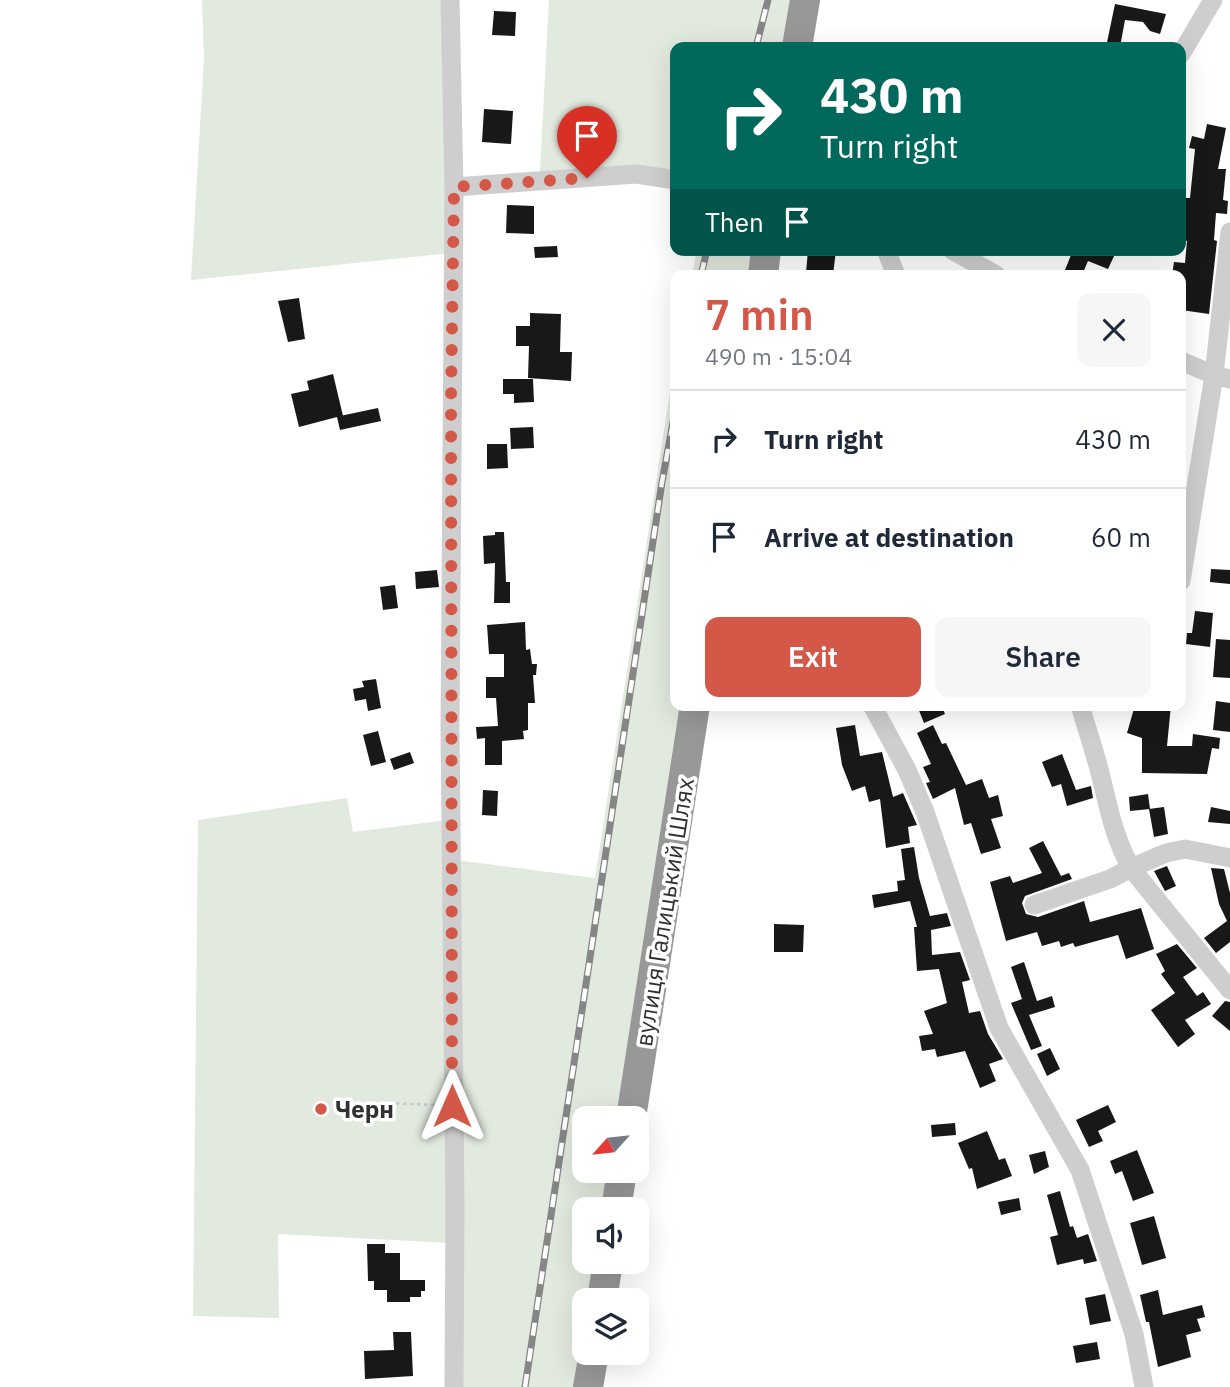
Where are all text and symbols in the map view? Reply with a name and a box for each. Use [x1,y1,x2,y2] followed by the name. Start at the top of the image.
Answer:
[820,63,964,126] text: 430 m
[705,70,796,161] icon: right
[557,106,617,178] pin
[568,117,606,155] icon: arrive
[820,125,958,167] text: Turn right
[778,203,816,241] icon: arrive
[705,205,764,239] text: Then
[705,287,814,342] text: 7 min
[1077,293,1151,367] button: close
[705,341,852,371] text: 490 m · 15:04
[705,420,743,458] icon: right
[764,422,883,456] text: Turn right
[1075,422,1151,456] text: 430 m
[705,518,743,556] icon: arrive
[764,520,1014,554] text: Arrive at destination
[1091,520,1151,554] text: 60 m
[705,617,921,697] button: Exit
[935,617,1151,697] button: Share
[627,775,701,1049] street label: вулиця Галицький Шлях
[415,1069,489,1143] position arrow
[335,1093,394,1125] place label: Черн
[313,1101,329,1117] marker: Черн
[572,1106,649,1183] north arrow
[572,1106,649,1365] map controls
[572,1197,649,1274] button: sound
[572,1288,649,1365] button: layers

